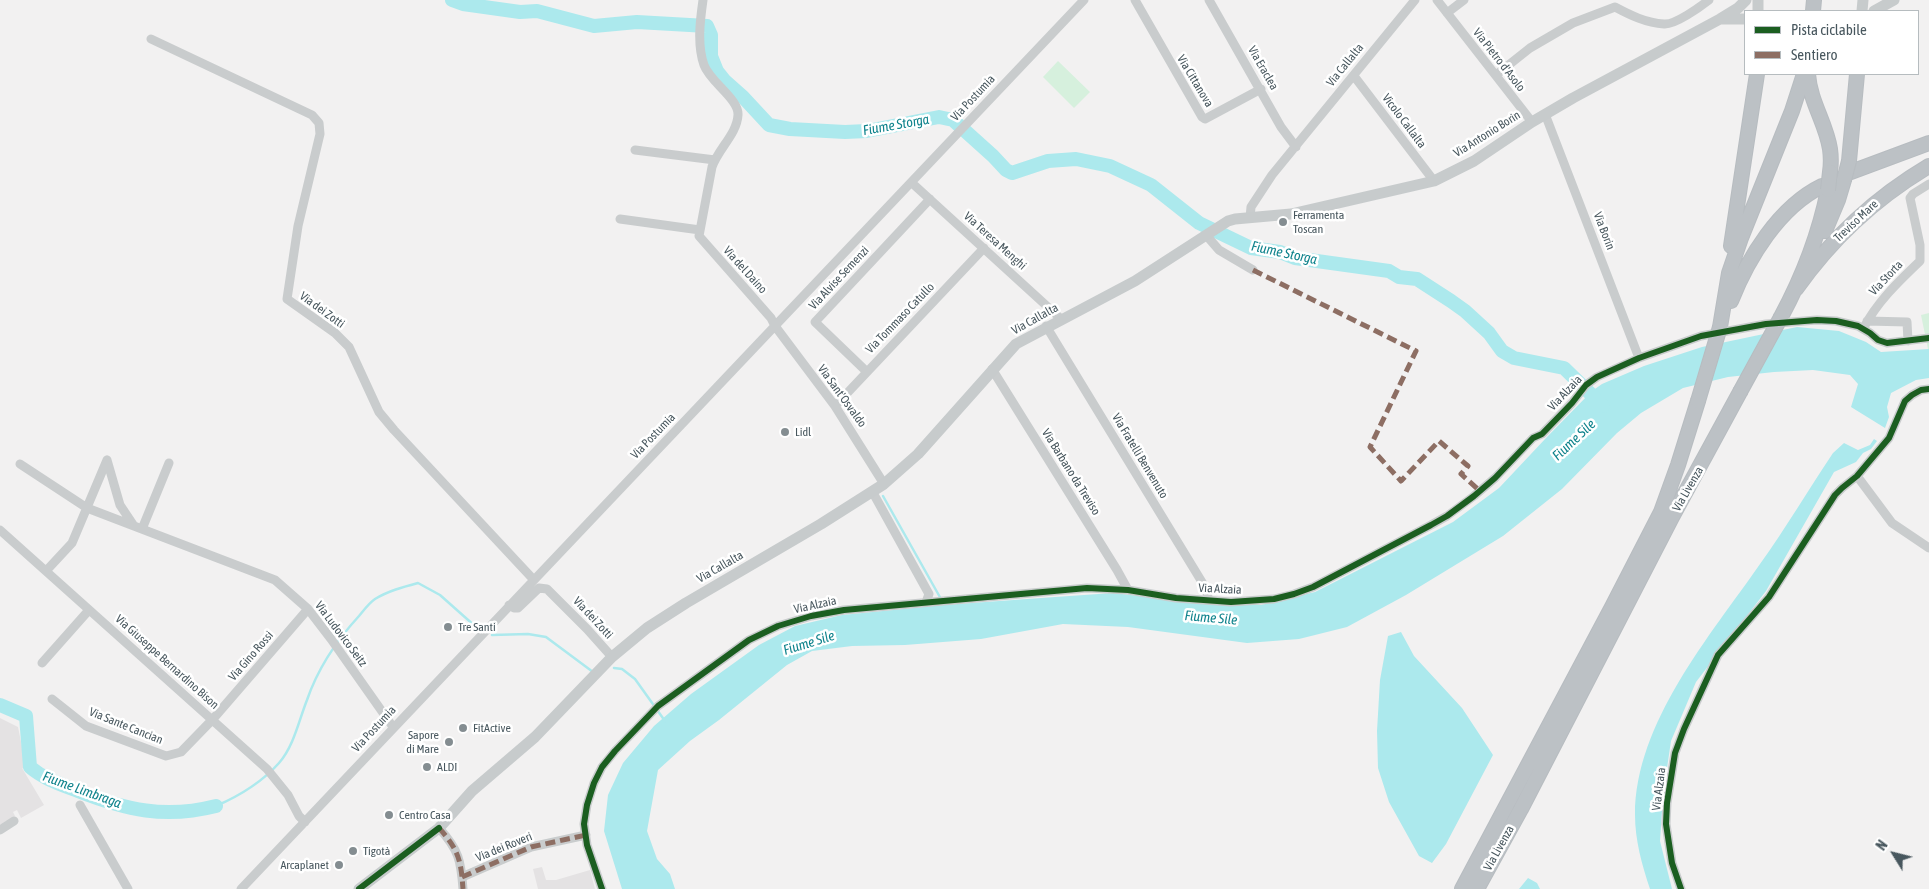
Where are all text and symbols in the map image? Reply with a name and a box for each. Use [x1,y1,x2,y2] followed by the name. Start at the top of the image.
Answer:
[1744,10,1919,75] legend
[1791,21,1867,38] text: Pista ciclabile
[1470,26,1528,94] street label: Via Pietro d'Asolo
[1323,41,1367,89] street label: Via Callalta
[1245,43,1281,93] street label: Via Eraclea
[1791,46,1837,63] text: Sentiero
[1174,52,1216,110] street label: Via Cittanova
[948,72,998,124] street label: Via Postumia
[1379,91,1429,151] street label: Vicolo Callalta
[1451,108,1523,160] street label: Via Antonio Borin
[862,111,930,139] water label: Fiume Storga
[1831,197,1881,245] street label: Treviso Mare
[1293,208,1344,236] place label: Ferramenta Toscan
[961,209,1029,273] street label: Via Teresa Menghi
[1590,210,1618,252] street label: Via Borin
[1277,216,1289,228] marker: Ferramenta Toscan
[1250,238,1318,268] water label: Fiume Storga
[806,243,872,313] street label: Via Alvise Semenzi
[720,244,770,296] street label: Via del Daino
[1866,258,1906,298] street label: Via Storta
[863,280,937,356] street label: Via Tommaso Catullo
[297,289,347,331] street label: Via dei Zotti
[1009,300,1061,338] street label: Via Callalta
[814,362,870,430] street label: Via Sant'Osvaldo
[1545,372,1585,414] street label: Via Alzaia
[628,410,678,462] street label: Via Postumia
[1109,411,1171,501] street label: Via Fratelli Benvenuto
[1549,416,1599,464] water label: Fiume Sile
[795,425,811,439] place label: Lidl
[779,426,791,438] marker: Lidl
[1039,426,1103,518] street label: Via Barbano da Treviso
[1669,464,1707,514] street label: Via Livenza
[694,548,746,586] street label: Via Callalta
[1198,581,1242,597] street label: Via Alzaia
[792,593,838,617] street label: Via Alzaia
[570,594,616,642] street label: Via dei Zotti
[312,599,370,669] street label: Via Ludovico Seitz
[1184,607,1238,629] water label: Fiume Sile
[112,612,222,712] street label: Via Giuseppe Bernardino Bison
[458,620,496,634] place label: Tre Santi
[442,621,454,633] marker: Tre Santi
[781,627,837,659] water label: Fiume Sile
[226,628,276,684] street label: Via Gino Rossi
[349,703,399,755] street label: Via Postumia
[87,705,165,747] street label: Via Sante Cancian
[473,721,511,735] place label: FitActive
[457,722,469,734] marker: FitActive
[406,728,439,756] place label: Sapore di Mare
[443,736,455,748] marker: Sapore di Mare
[437,760,457,774] place label: ALDI
[421,761,433,773] marker: ALDI
[1649,767,1669,811] street label: Via Alzaia
[40,768,124,812] water label: Fiume Limbraga
[399,808,451,822] place label: Centro Casa
[383,809,395,821] marker: Centro Casa
[1481,823,1517,873] street label: Via Livenza
[474,829,534,865] street label: Via dei Roveri
[1869,829,1919,879] north arrow
[1873,837,1891,853] text: N
[363,844,390,858] place label: Tigotà
[347,845,359,857] marker: Tigotà
[280,858,329,872] place label: Arcaplanet
[333,859,345,871] marker: Arcaplanet

